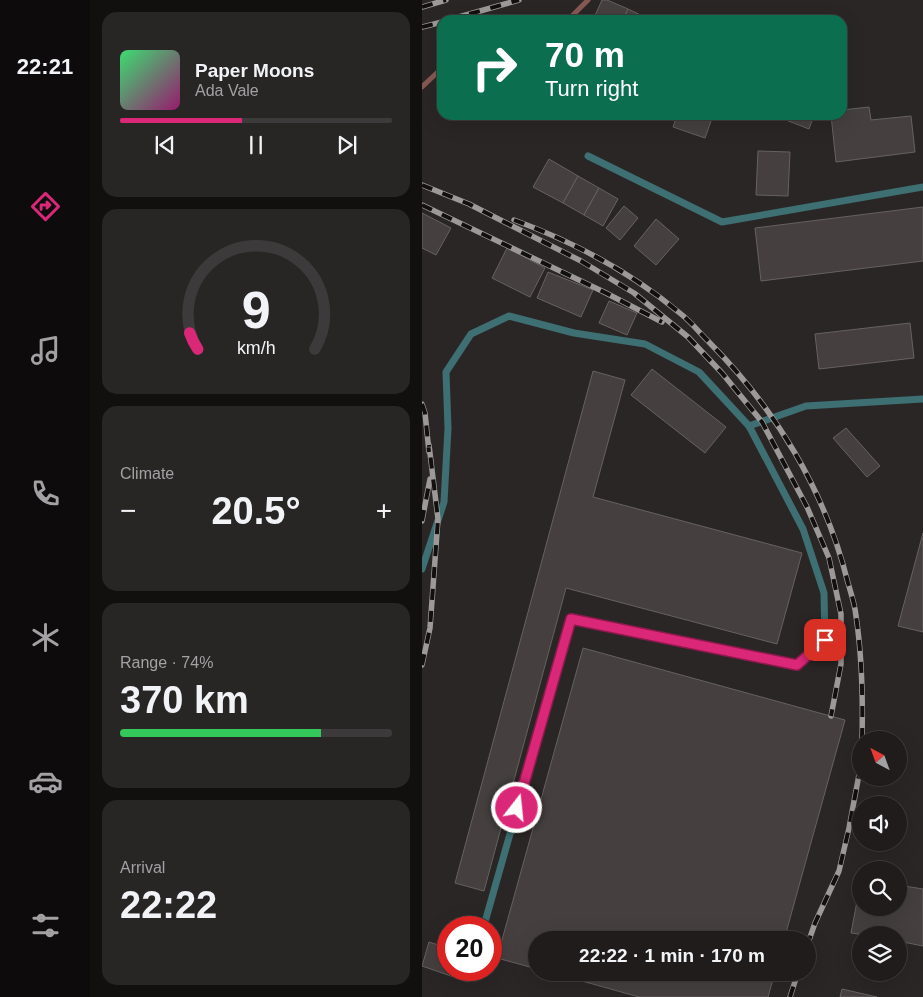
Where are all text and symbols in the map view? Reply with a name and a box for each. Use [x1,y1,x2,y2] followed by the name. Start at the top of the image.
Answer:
[462,35,527,100] icon: right
[545,35,625,74] text: 70 m
[17,54,73,79] text: 22:21
[195,60,314,81] text: Paper Moons
[545,76,638,101] text: Turn right
[195,82,259,99] text: Ada Vale
[151,131,179,159] icon: previous
[242,131,270,159] icon: pause
[333,131,361,159] icon: next
[28,189,63,224] icon: directions
[242,281,270,339] text: 9
[28,333,63,368] icon: music
[237,338,275,358] text: km/h
[120,465,174,482] text: Climate
[28,476,63,511] icon: phone
[211,490,301,532] text: 20.5°
[120,495,136,526] text: −
[376,495,392,526] text: +
[804,619,846,661] pin
[28,620,63,655] icon: climate
[811,626,839,654] icon: arrive
[120,654,213,671] text: Range · 74%
[120,679,249,721] text: 370 km
[852,731,907,786] north arrow
[852,731,907,981] map controls
[28,764,63,799] icon: car
[490,781,542,833] position arrow
[852,796,907,851] button: sound
[120,859,165,876] text: Arrival
[852,861,907,916] button: search
[120,884,217,926] text: 22:22
[28,908,63,943] icon: filters
[437,916,502,981] speed limit sign: 20
[852,926,907,981] button: layers
[579,945,765,966] text: 22:22 · 1 min · 170 m

